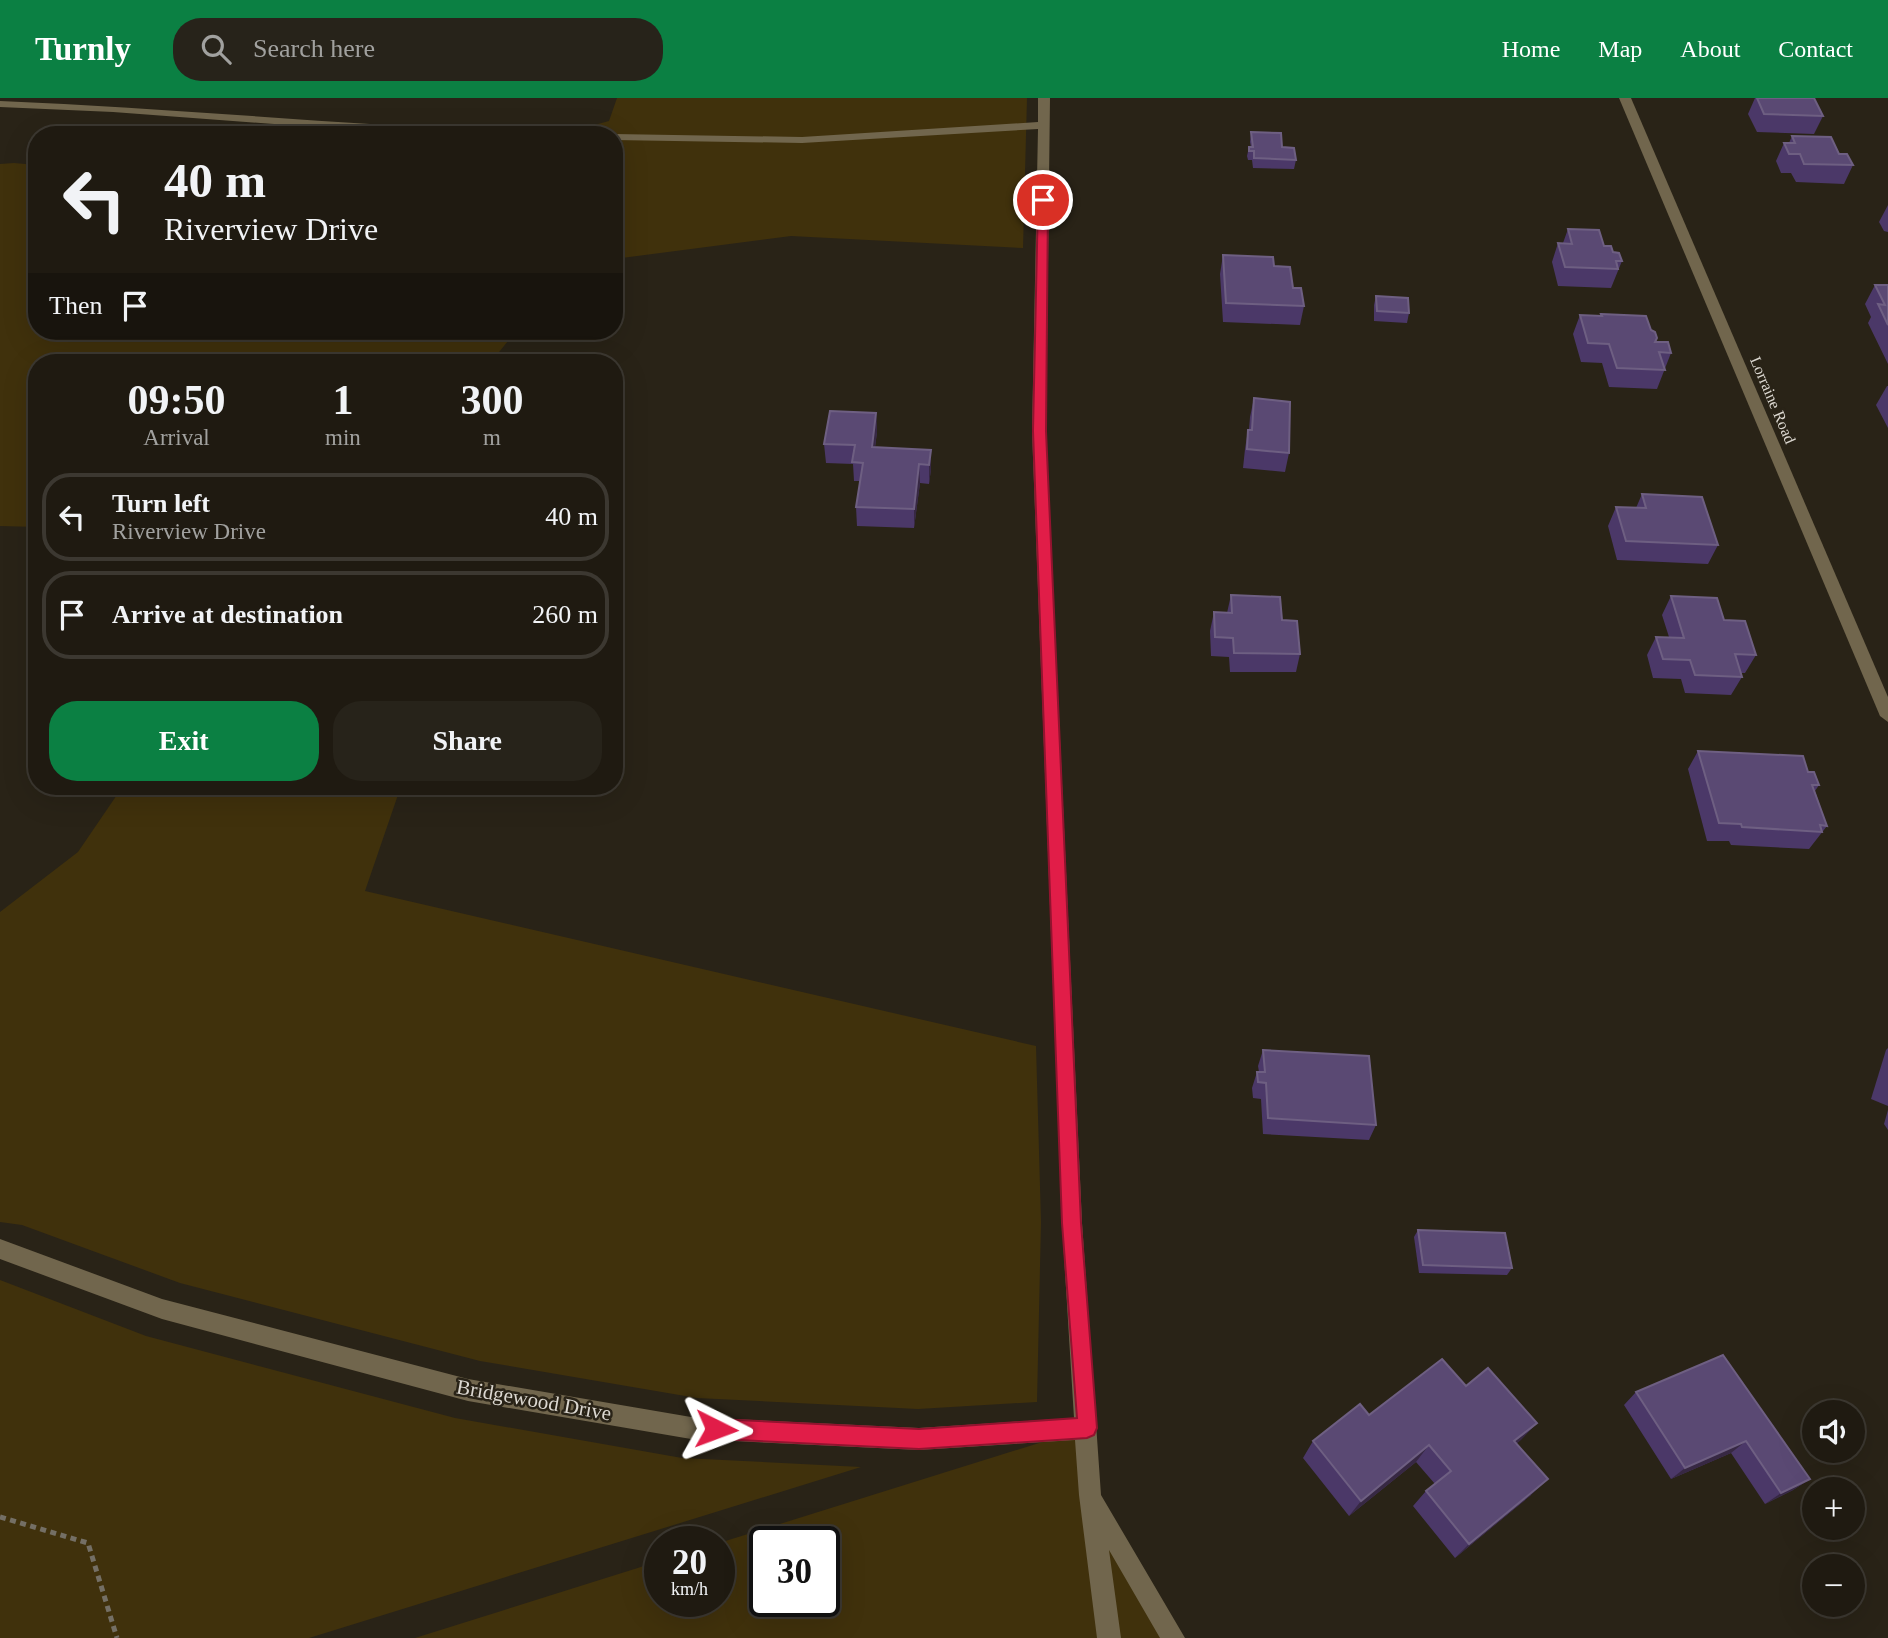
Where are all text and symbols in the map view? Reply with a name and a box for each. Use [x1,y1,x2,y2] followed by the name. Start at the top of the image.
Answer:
[173,18,663,81] search box
[197,30,235,68] icon: search
[35,31,131,67] text: Turnly
[253,34,375,63] text: Search here
[1502,36,1560,62] text: Home
[1598,36,1642,62] text: Map
[1680,36,1740,62] text: About
[1778,36,1853,62] text: Contact
[164,153,266,208] text: 40 m
[49,154,140,245] icon: left
[1013,170,1073,230] pin
[1024,181,1062,219] icon: arrive
[164,211,378,247] text: Riverview Drive
[116,287,154,325] icon: arrive
[49,291,102,320] text: Then
[1747,354,1799,446] street label: Lorraine Road
[128,377,226,423] text: 09:50
[332,377,353,423] text: 1
[460,377,523,423] text: 300
[143,425,210,450] text: Arrival
[325,425,361,450] text: min
[483,425,501,450] text: m
[112,489,210,518] text: Turn left
[53,498,91,536] icon: left
[545,502,598,531] text: 40 m
[112,519,266,544] text: Riverview Drive
[53,596,91,634] icon: arrive
[112,600,343,629] text: Arrive at destination
[532,600,598,629] text: 260 m
[49,701,319,781] button: Exit
[333,701,602,781] button: Share
[455,1375,613,1425] street label: Bridgewood Drive
[679,1392,753,1466] position arrow
[1802,1400,1865,1617] map controls
[1802,1400,1865,1463] button: sound
[1802,1477,1865,1540] button: +
[749,1526,840,1617] speed limit sign: 30
[672,1543,707,1582] text: 20
[1802,1554,1865,1617] button: −
[671,1579,708,1599] text: km/h

